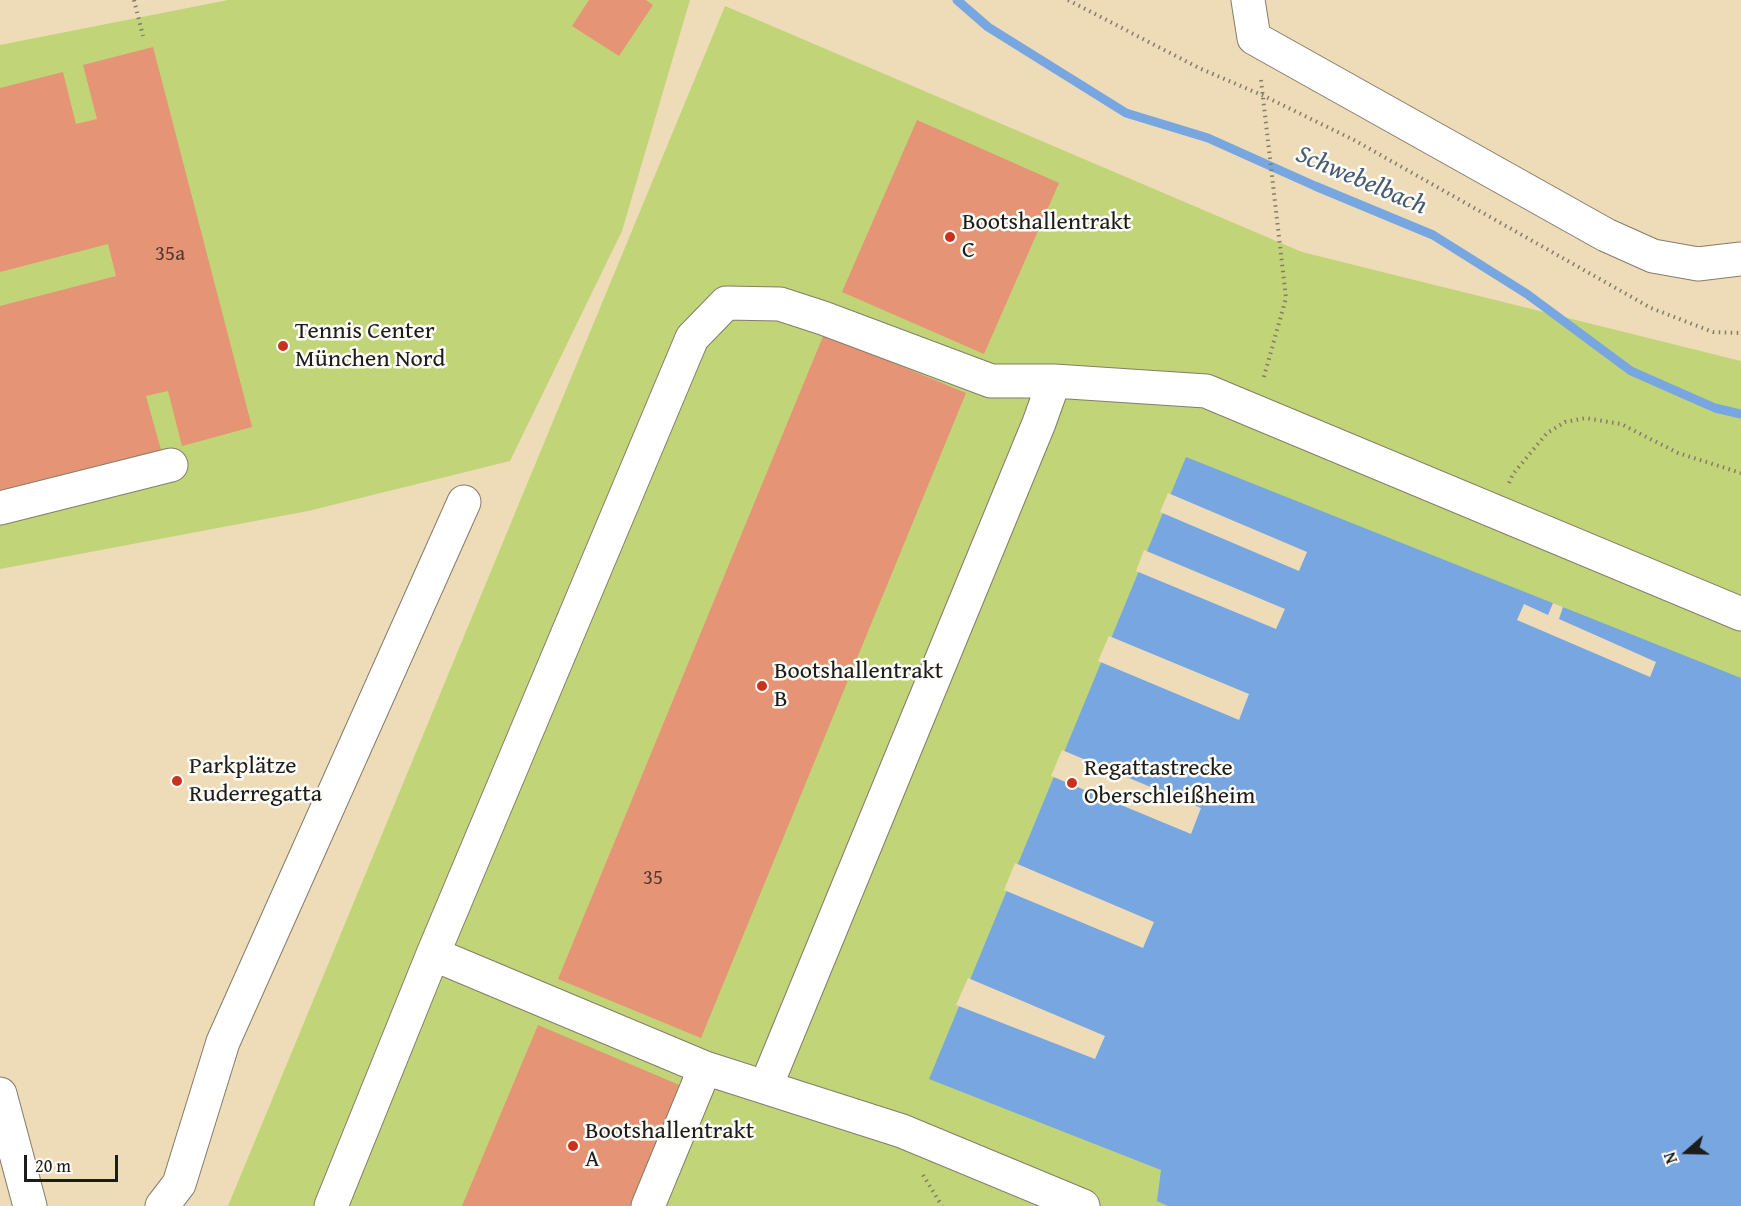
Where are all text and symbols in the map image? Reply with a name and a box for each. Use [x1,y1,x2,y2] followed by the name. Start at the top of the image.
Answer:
[1291,139,1431,223] water label: Schwebelbach
[962,209,1131,265] place label: Bootshallentrakt C
[943,230,957,244] marker: Bootshallentrakt C
[155,242,185,268] house number: 35a
[295,318,445,374] place label: Tennis Center München Nord
[276,339,290,353] marker: Tennis Center München Nord
[774,658,943,714] place label: Bootshallentrakt B
[755,679,769,693] marker: Bootshallentrakt B
[189,753,322,809] place label: Parkplätze Ruderregatta
[1084,755,1255,811] place label: Regattastrecke Oberschleißheim
[170,774,184,788] marker: Parkplätze Ruderregatta
[1065,776,1079,790] marker: Regattastrecke Oberschleißheim
[643,866,663,892] house number: 35
[585,1118,754,1174] place label: Bootshallentrakt A
[1657,1122,1717,1182] north arrow
[566,1139,580,1153] marker: Bootshallentrakt A
[27,1143,122,1181] scale bar
[1657,1149,1683,1167] text: N
[35,1152,71,1179] text: 20 m

